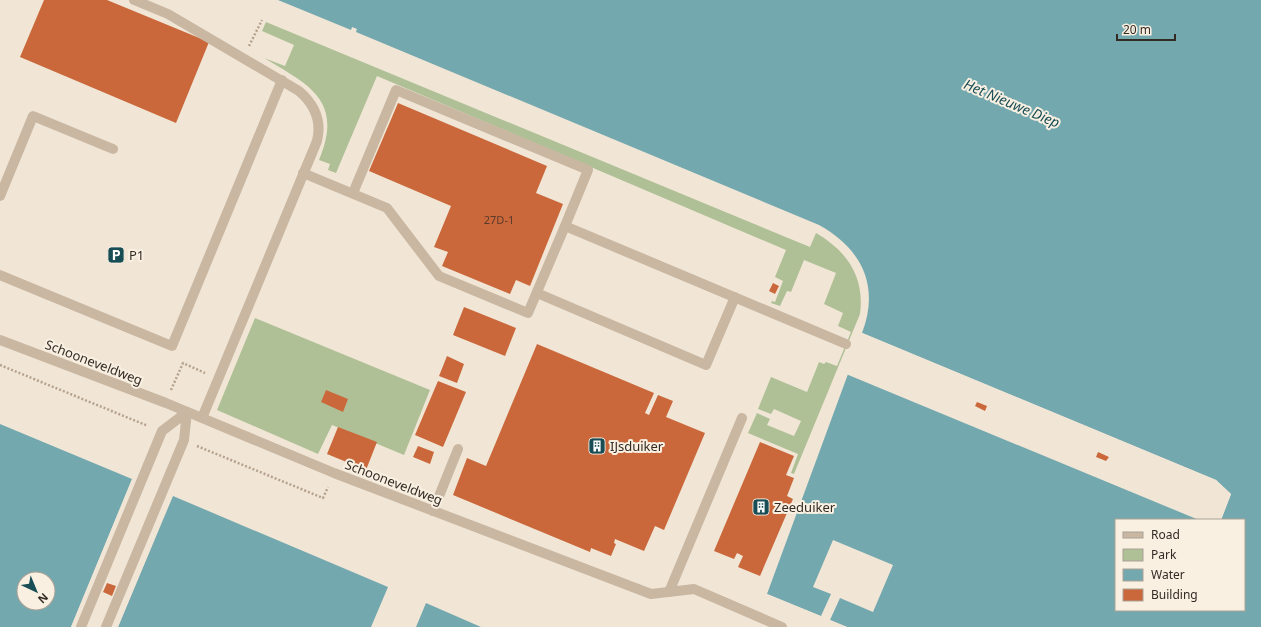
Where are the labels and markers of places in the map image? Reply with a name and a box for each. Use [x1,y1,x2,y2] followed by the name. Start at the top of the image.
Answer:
[106,245,126,265] parking icon: P1
[129,246,144,264] place label: P1
[587,436,607,456] building icon: IJsduiker
[610,437,664,455] place label: IJsduiker
[751,497,771,517] building icon: Zeeduiker
[774,498,836,516] place label: Zeeduiker

